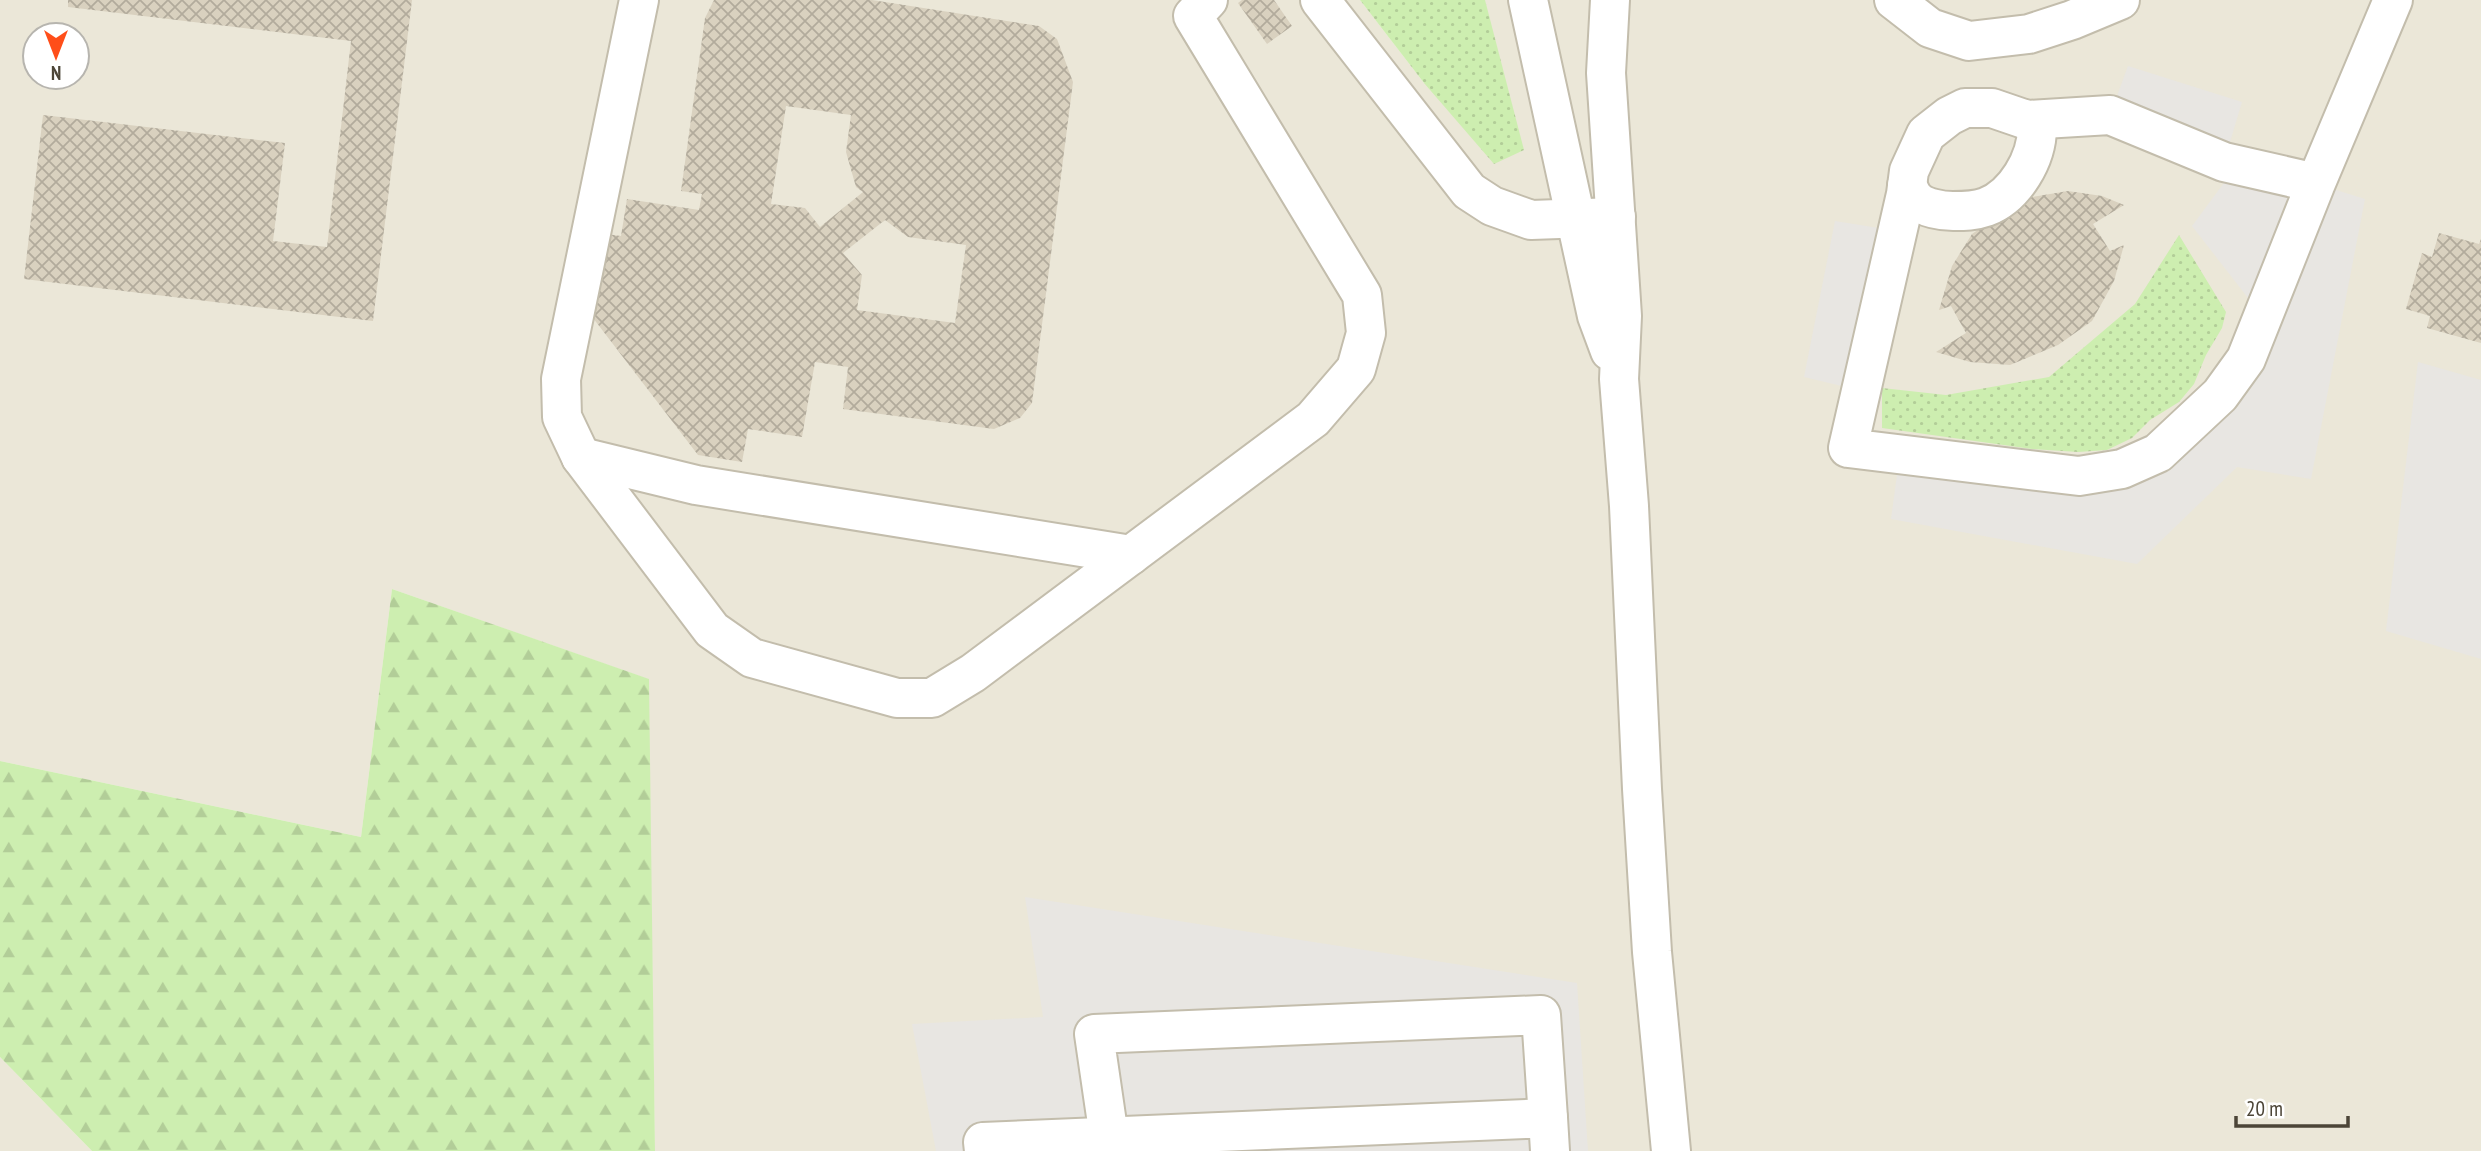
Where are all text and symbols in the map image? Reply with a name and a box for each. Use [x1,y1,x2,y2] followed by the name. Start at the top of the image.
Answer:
[21,21,91,91] north arrow
[51,61,61,85] text: N
[2236,1084,2348,1128] scale bar
[2246,1095,2283,1122] text: 20 m

